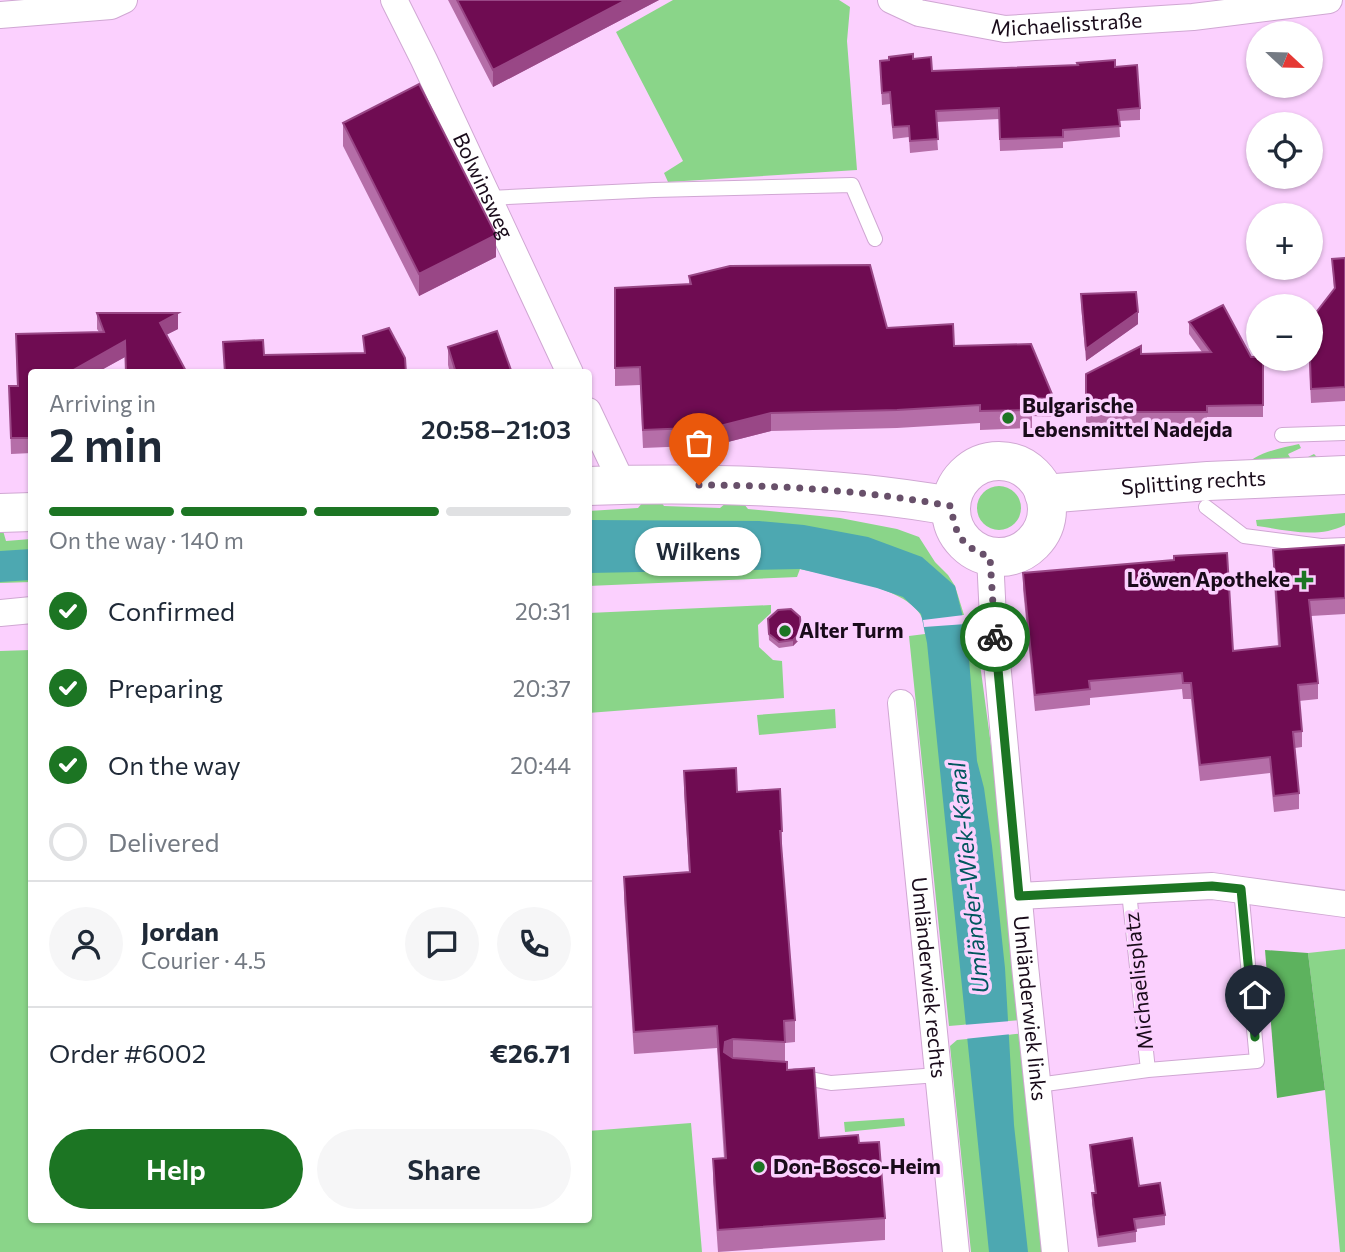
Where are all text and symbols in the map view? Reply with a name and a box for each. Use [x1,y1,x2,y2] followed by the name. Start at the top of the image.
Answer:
[989,6,1143,41] street label: Michaelisstraße
[1246,21,1323,98] north arrow
[1246,21,1323,371] map controls
[1246,112,1323,189] button: locate
[449,128,520,242] street label: Bolwinsweg
[1246,203,1323,280] button: +
[1246,294,1323,371] button: −
[49,389,156,417] text: Arriving in
[1022,392,1233,441] place label: Bulgarische Lebensmittel Nadejda
[1000,410,1016,426] marker: Bulgarische Lebensmittel Nadejda
[421,413,571,444] text: 20:58–21:03
[669,413,729,485] pin
[49,415,163,471] text: 2 min
[680,424,718,462] icon: bag
[1120,464,1267,499] street label: Splitting rechts
[49,526,244,554] text: On the way · 140 m
[636,527,762,576] callout: Wilkens
[656,537,740,565] text: Wilkens
[1127,566,1290,591] place label: Löwen Apotheke
[1296,572,1312,588] marker: Löwen Apotheke
[49,592,87,630] icon: check
[108,595,235,626] text: Confirmed
[515,597,571,625] text: 20:31
[960,602,1030,672] courier
[799,617,904,642] place label: Alter Turm
[976,618,1014,656] icon: bike
[777,623,793,639] marker: Alter Turm
[49,669,87,707] icon: check
[108,672,223,703] text: Preparing
[513,674,571,702] text: 20:37
[49,746,87,784] icon: check
[108,749,241,780] text: On the way
[510,751,571,779] text: 20:44
[942,760,994,995] water label: Umländer-Wiek-Kanal
[108,826,219,857] text: Delivered
[907,876,953,1079] street label: Umländerwiek rechts
[49,907,123,981] button: person
[405,907,479,981] button: chat
[497,907,571,981] button: phone
[1118,911,1157,1051] street label: Michaelisplatz
[1009,914,1053,1102] street label: Umländerwiek links
[141,915,219,946] text: Jordan
[141,946,266,974] text: Courier · 4.5
[1225,965,1285,1037] pin
[1236,976,1274,1014] icon: home
[49,1037,206,1068] text: Order #6002
[490,1037,571,1068] text: €26.71
[49,1129,303,1209] button: Help
[317,1129,571,1209] button: Share
[773,1153,941,1178] place label: Don-Bosco-Heim
[751,1159,767,1175] marker: Don-Bosco-Heim

